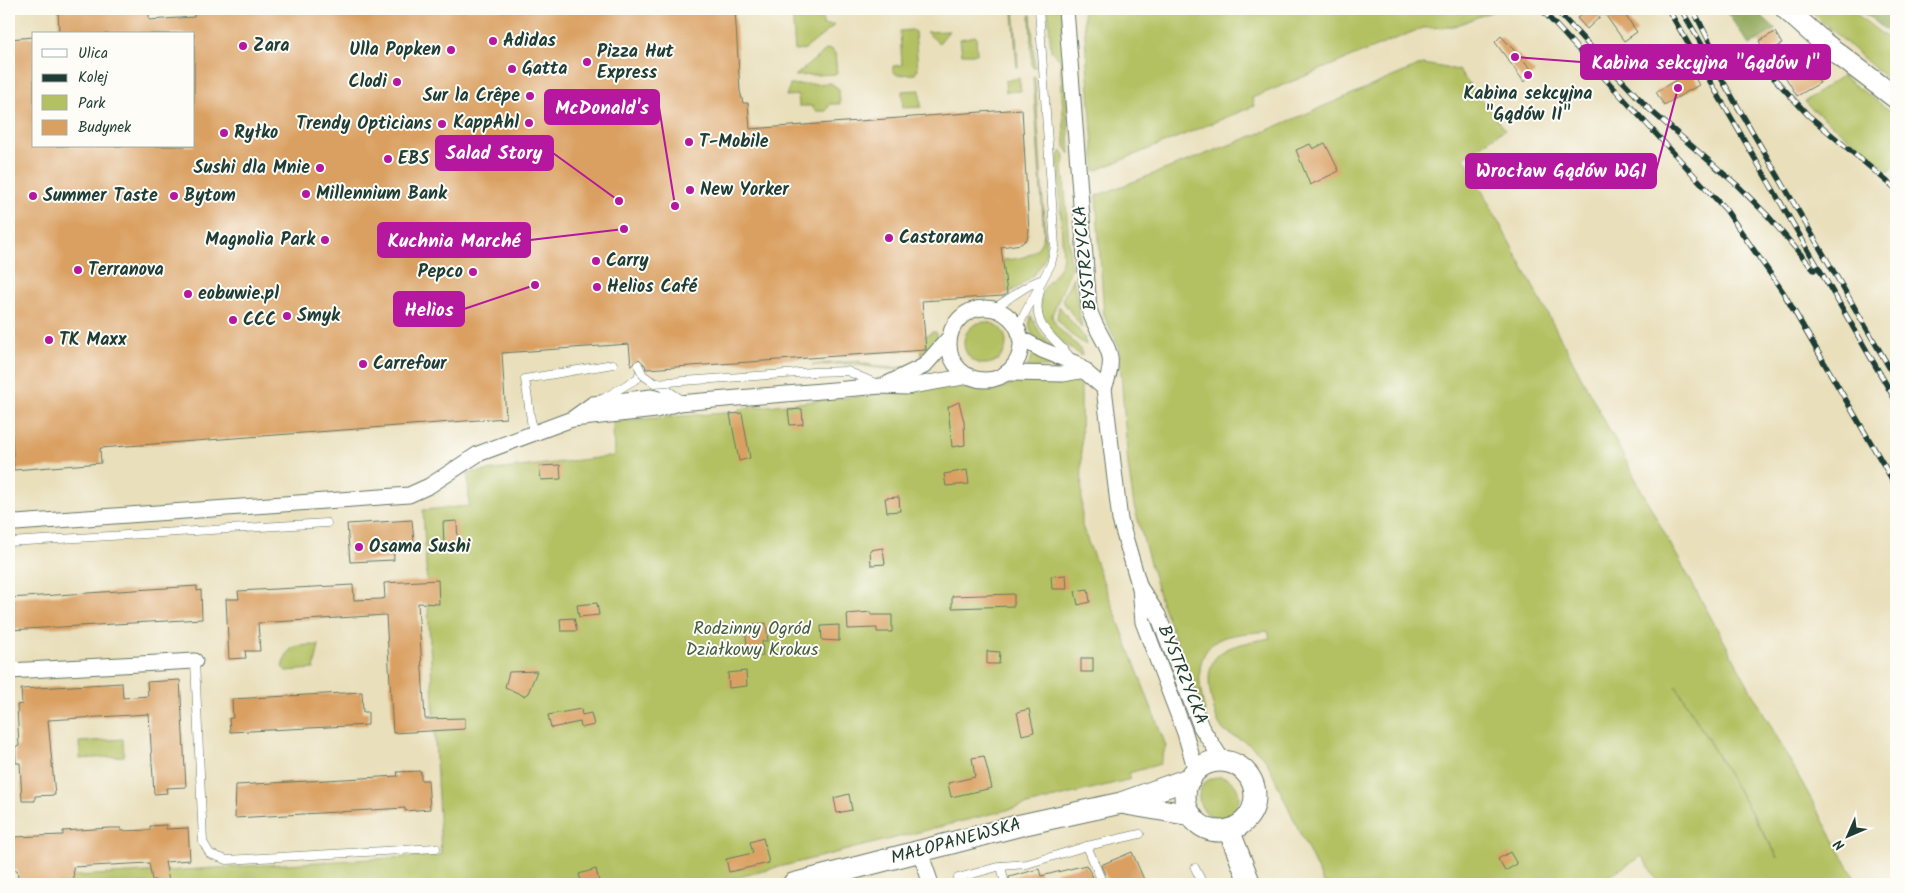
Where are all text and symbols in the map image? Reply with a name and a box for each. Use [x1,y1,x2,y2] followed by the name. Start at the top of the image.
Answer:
[503,27,557,56] place label: Adidas
[32,32,195,148] legend
[253,32,290,61] place label: Zara
[487,35,499,47] marker: Adidas
[349,36,441,65] place label: Ulla Popken
[597,38,674,88] place label: Pizza Hut Express
[237,40,249,52] marker: Zara
[78,42,108,66] text: Ulica
[445,44,457,56] marker: Ulla Popken
[1581,45,1830,79] callout: Kabina sekcyjna "Gądów I"
[1592,49,1820,79] text: Kabina sekcyjna "Gądów I"
[522,55,567,84] place label: Gatta
[581,56,593,68] marker: Pizza Hut Express
[506,63,518,75] marker: Gatta
[78,66,109,90] text: Kolej
[349,68,387,97] place label: Clodi
[1522,69,1534,81] marker: Kabina sekcyjna "Gądów II"
[391,76,403,88] marker: Clodi
[1463,80,1593,130] place label: Kabina sekcyjna "Gądów II"
[423,82,520,111] place label: Sur la Crêpe
[524,90,536,102] marker: Sur la Crêpe
[545,90,659,124] callout: McDonald's
[78,92,106,116] text: Park
[555,94,649,124] text: McDonald's
[453,109,519,138] place label: KappAhl
[296,110,433,139] place label: Trendy Opticians
[78,116,132,140] text: Budynek
[523,117,535,129] marker: KappAhl
[436,118,448,130] marker: Trendy Opticians
[234,119,278,148] place label: Ryłko
[218,127,230,139] marker: Ryłko
[699,128,769,157] place label: T-Mobile
[436,136,553,170] callout: Salad Story
[683,136,695,148] marker: T-Mobile
[446,139,543,169] text: Salad Story
[398,145,429,174] place label: EBS
[382,153,394,165] marker: EBS
[194,154,310,183] place label: Sushi dla Mnie
[1466,154,1656,188] callout: Wrocław Gądów WG1
[1476,157,1646,187] text: Wrocław Gądów WG1
[314,162,326,174] marker: Sushi dla Mnie
[700,176,790,205] place label: New Yorker
[316,180,448,209] place label: Millennium Bank
[43,182,158,211] place label: Summer Taste
[184,182,236,211] place label: Bytom
[684,184,696,196] marker: New Yorker
[300,188,312,200] marker: Millennium Bank
[27,190,39,202] marker: Summer Taste
[168,190,180,202] marker: Bytom
[1066,204,1106,312] street label: BYSTRZYCKA
[378,223,530,257] callout: Kuchnia Marché
[899,224,984,253] place label: Castorama
[205,226,316,255] place label: Magnolia Park
[388,227,522,257] text: Kuchnia Marché
[883,232,895,244] marker: Castorama
[319,234,331,246] marker: Magnolia Park
[606,247,649,276] place label: Carry
[590,255,602,267] marker: Carry
[88,256,164,285] place label: Terranova
[418,258,463,287] place label: Pepco
[72,264,84,276] marker: Terranova
[467,266,479,278] marker: Pepco
[607,273,698,302] place label: Helios Café
[198,280,279,309] place label: eobuwie.pl
[591,281,603,293] marker: Helios Café
[182,288,194,300] marker: eobuwie.pl
[394,292,464,326] callout: Helios
[404,296,454,326] text: Helios
[297,302,341,331] place label: Smyk
[243,306,276,335] place label: CCC
[281,310,293,322] marker: Smyk
[227,314,239,326] marker: CCC
[59,326,127,355] place label: TK Maxx
[43,334,55,346] marker: TK Maxx
[373,350,448,379] place label: Carrefour
[357,358,369,370] marker: Carrefour
[369,533,471,562] place label: Osama Sushi
[353,541,365,553] marker: Osama Sushi
[686,615,819,665] park label: Rodzinny Ogród Działkowy Krokus
[1149,621,1215,729] street label: BYSTRZYCKA
[1822,810,1872,860] north arrow
[887,811,1025,873] street label: MAŁOPANEWSKA
[1828,833,1850,855] text: N

